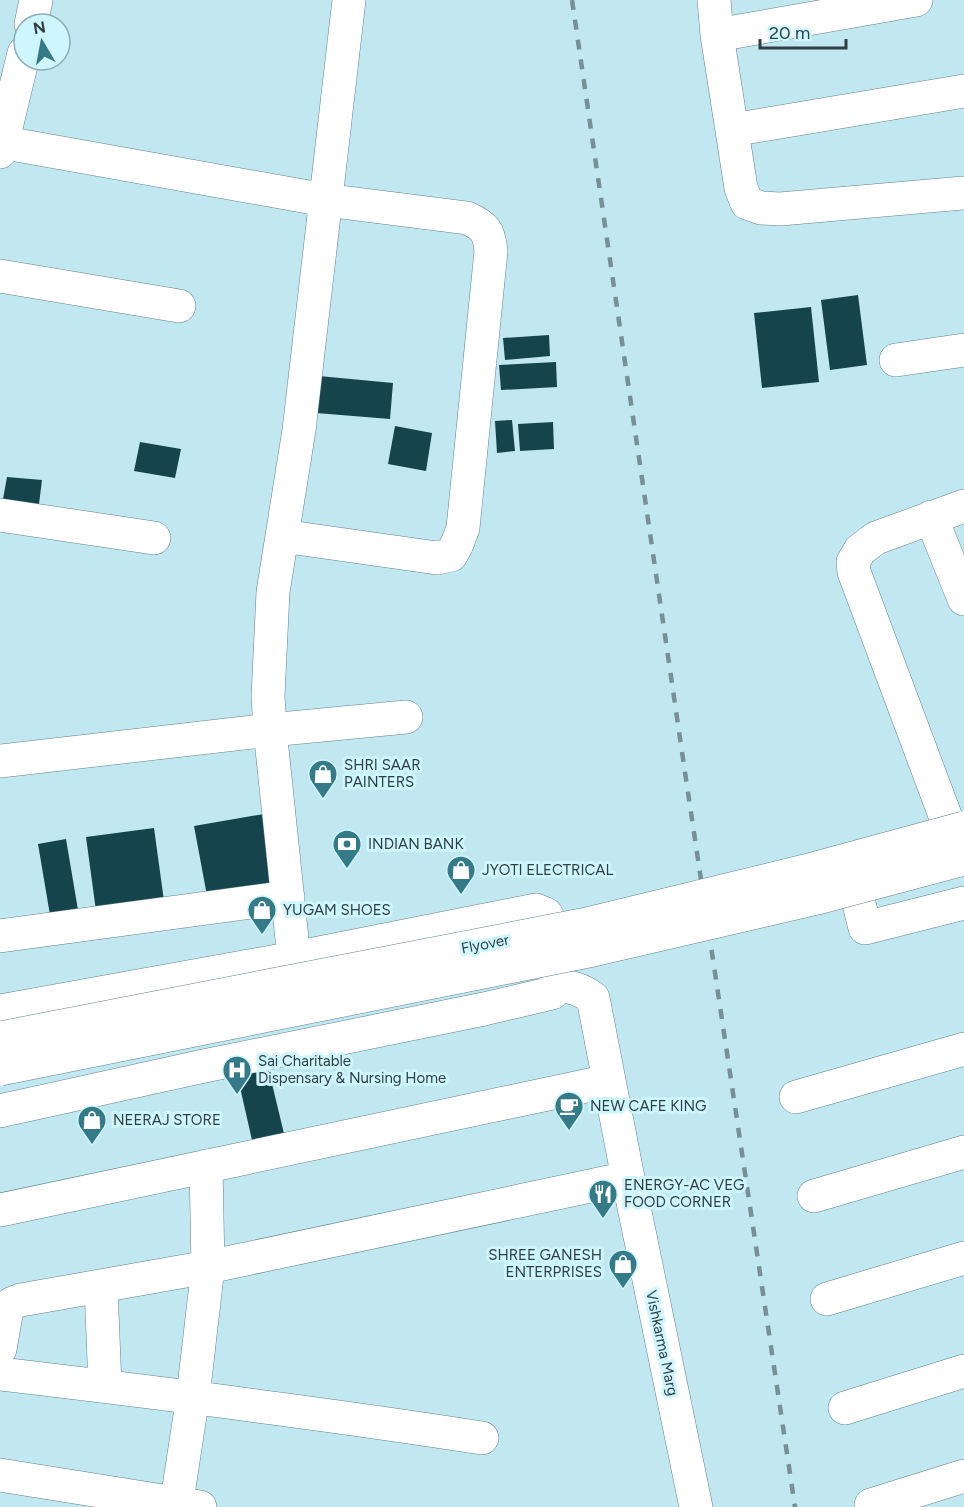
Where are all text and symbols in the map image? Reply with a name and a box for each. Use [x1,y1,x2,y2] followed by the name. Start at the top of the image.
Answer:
[12,12,72,72] north arrow
[760,12,846,50] scale bar
[32,17,47,38] text: N
[769,22,810,44] text: 20 m
[344,756,421,791] place label: SHRI SAAR PAINTERS
[307,758,339,800] shop icon: SHRI SAAR PAINTERS
[331,828,363,870] bank icon: INDIAN BANK
[368,835,464,853] place label: INDIAN BANK
[445,854,477,896] shop icon: JYOTI ELECTRICAL
[482,861,613,879] place label: JYOTI ELECTRICAL
[246,894,278,936] shop icon: YUGAM SHOES
[283,901,391,919] place label: YUGAM SHOES
[459,931,511,957] street label: Flyover
[258,1052,446,1087] place label: Sai Charitable Dispensary & Nursing Home
[221,1054,253,1096] hospital icon: Sai Charitable Dispensary & Nursing Home
[553,1090,585,1132] cafe icon: NEW CAFE KING
[590,1097,707,1115] place label: NEW CAFE KING
[76,1104,108,1146] shop icon: NEERAJ STORE
[113,1111,221,1129] place label: NEERAJ STORE
[624,1176,745,1211] place label: ENERGY-AC VEG FOOD CORNER
[587,1178,619,1220] restaurant icon: ENERGY-AC VEG FOOD CORNER
[488,1246,602,1281] place label: SHREE GANESH ENTERPRISES
[607,1248,639,1290] shop icon: SHREE GANESH ENTERPRISES
[642,1289,682,1397] street label: Vishkarma Marg

